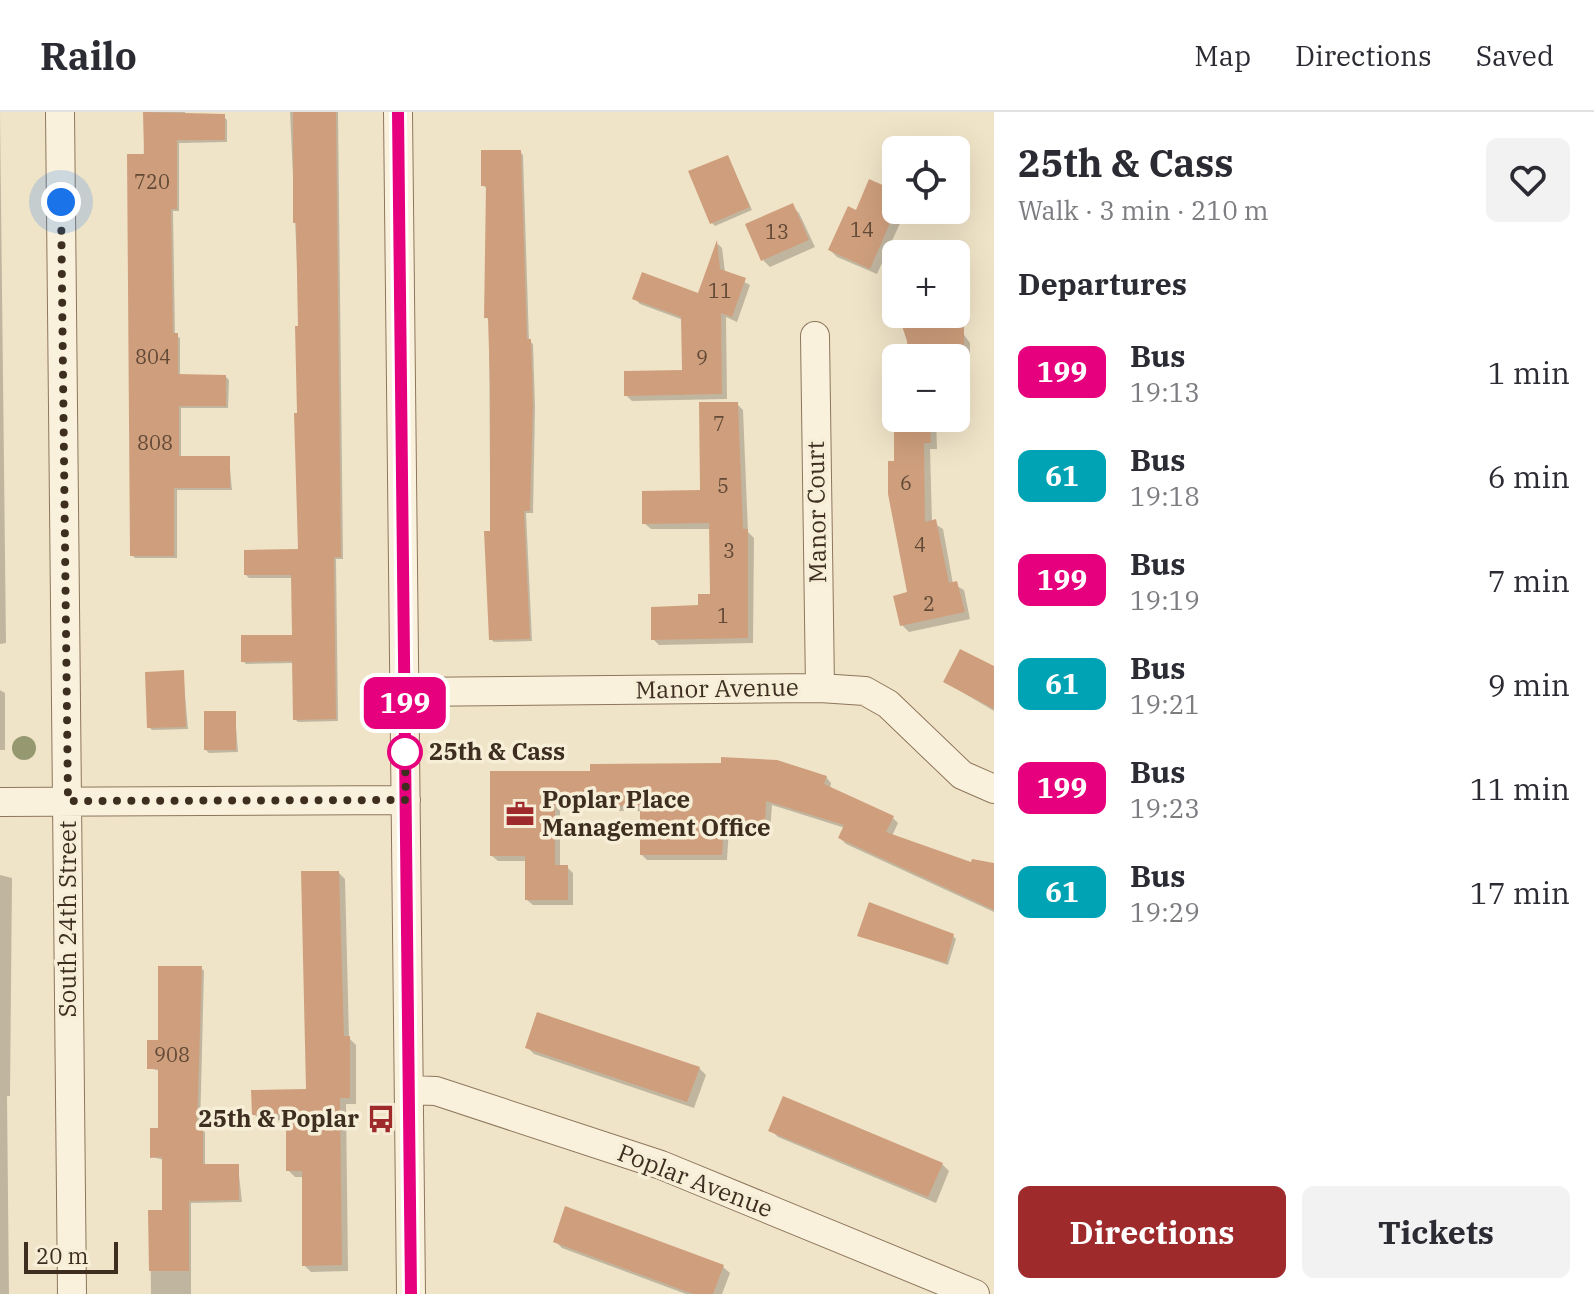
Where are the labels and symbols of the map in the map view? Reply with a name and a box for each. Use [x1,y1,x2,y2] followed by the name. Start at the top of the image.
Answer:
[134,168,170,195] house number: 720
[41,182,81,222] your location
[850,216,874,243] house number: 14
[765,218,789,245] house number: 13
[708,277,732,304] house number: 11
[135,343,171,370] house number: 804
[696,344,708,371] house number: 9
[713,410,725,437] house number: 7
[137,429,173,456] house number: 808
[799,441,833,583] street label: Manor Court
[900,469,912,496] house number: 6
[717,472,729,499] house number: 5
[914,531,926,558] house number: 4
[723,537,735,564] house number: 3
[923,590,935,617] house number: 2
[717,602,729,629] house number: 1
[635,671,799,705] street label: Manor Avenue
[359,677,451,729] line badge: 199
[388,735,422,769] marker: 25th & Cass
[429,735,565,767] place label: 25th & Cass
[542,783,771,843] place label: Poplar Place Management Office
[505,799,535,829] office icon: Poplar Place Management Office
[51,821,83,1017] street label: South 24th Street
[154,1041,190,1068] house number: 908
[198,1102,359,1134] place label: 25th & Poplar
[366,1104,396,1134] bus stop icon: 25th & Poplar
[613,1136,777,1224] street label: Poplar Avenue
[24,1238,118,1274] scale bar

